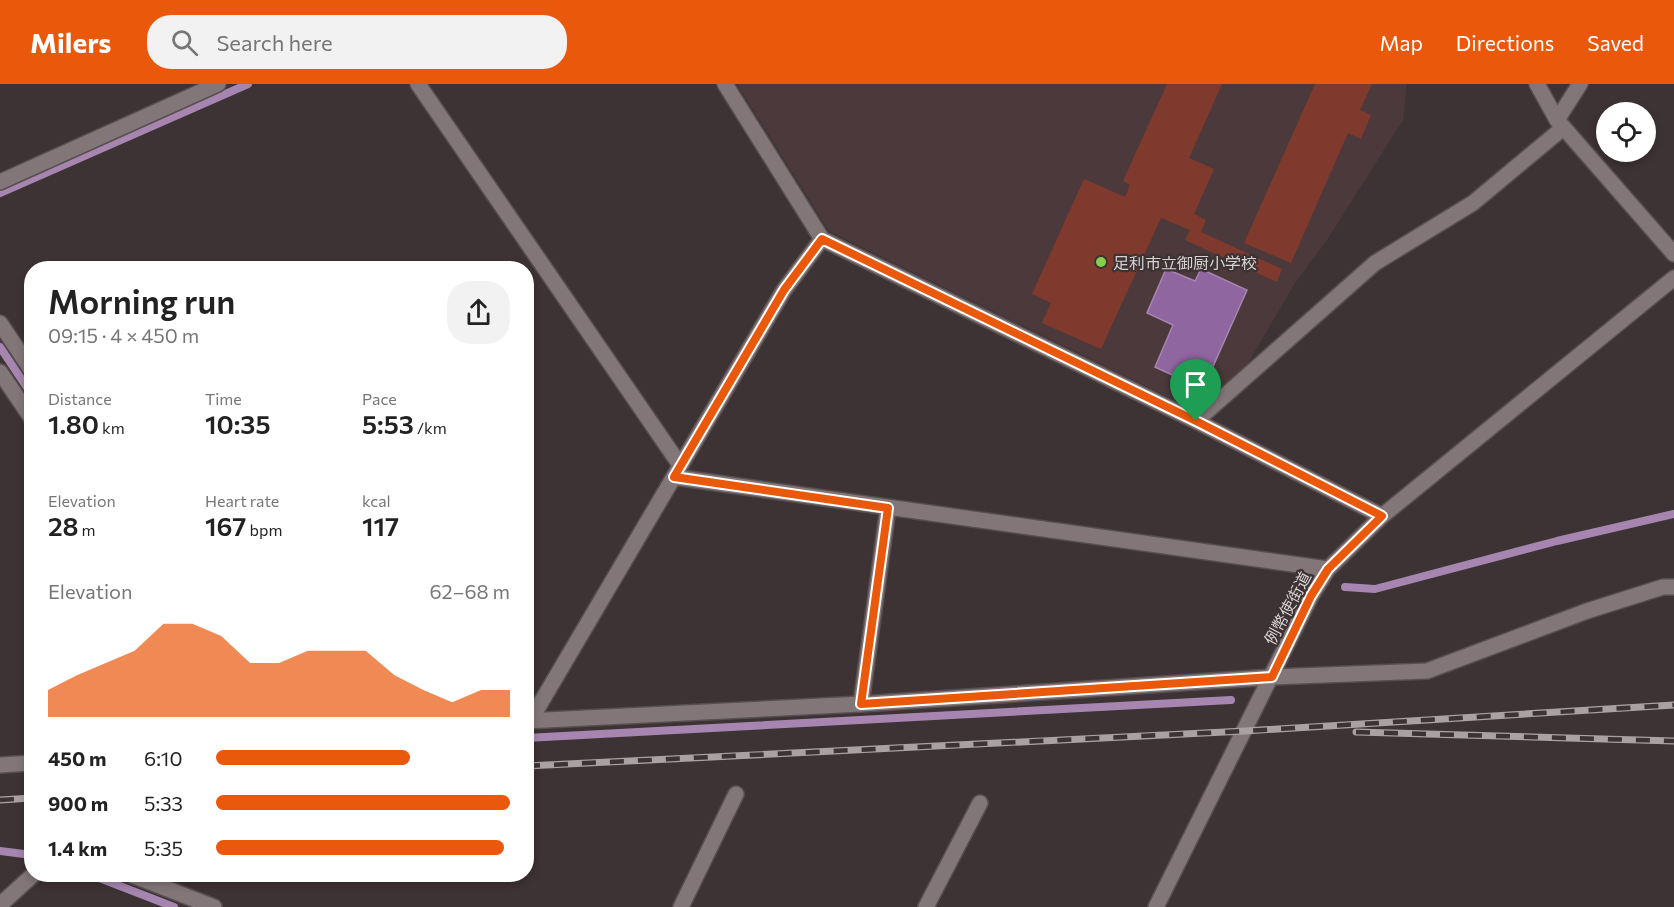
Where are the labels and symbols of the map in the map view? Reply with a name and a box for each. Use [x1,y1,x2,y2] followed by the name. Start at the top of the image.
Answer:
[1113,253,1257,272] place label: 足利市立御厨小学校
[1094,255,1108,269] marker: 足利市立御厨小学校
[1170,359,1221,421] pin
[1260,568,1314,648] street label: 例幣使街道

